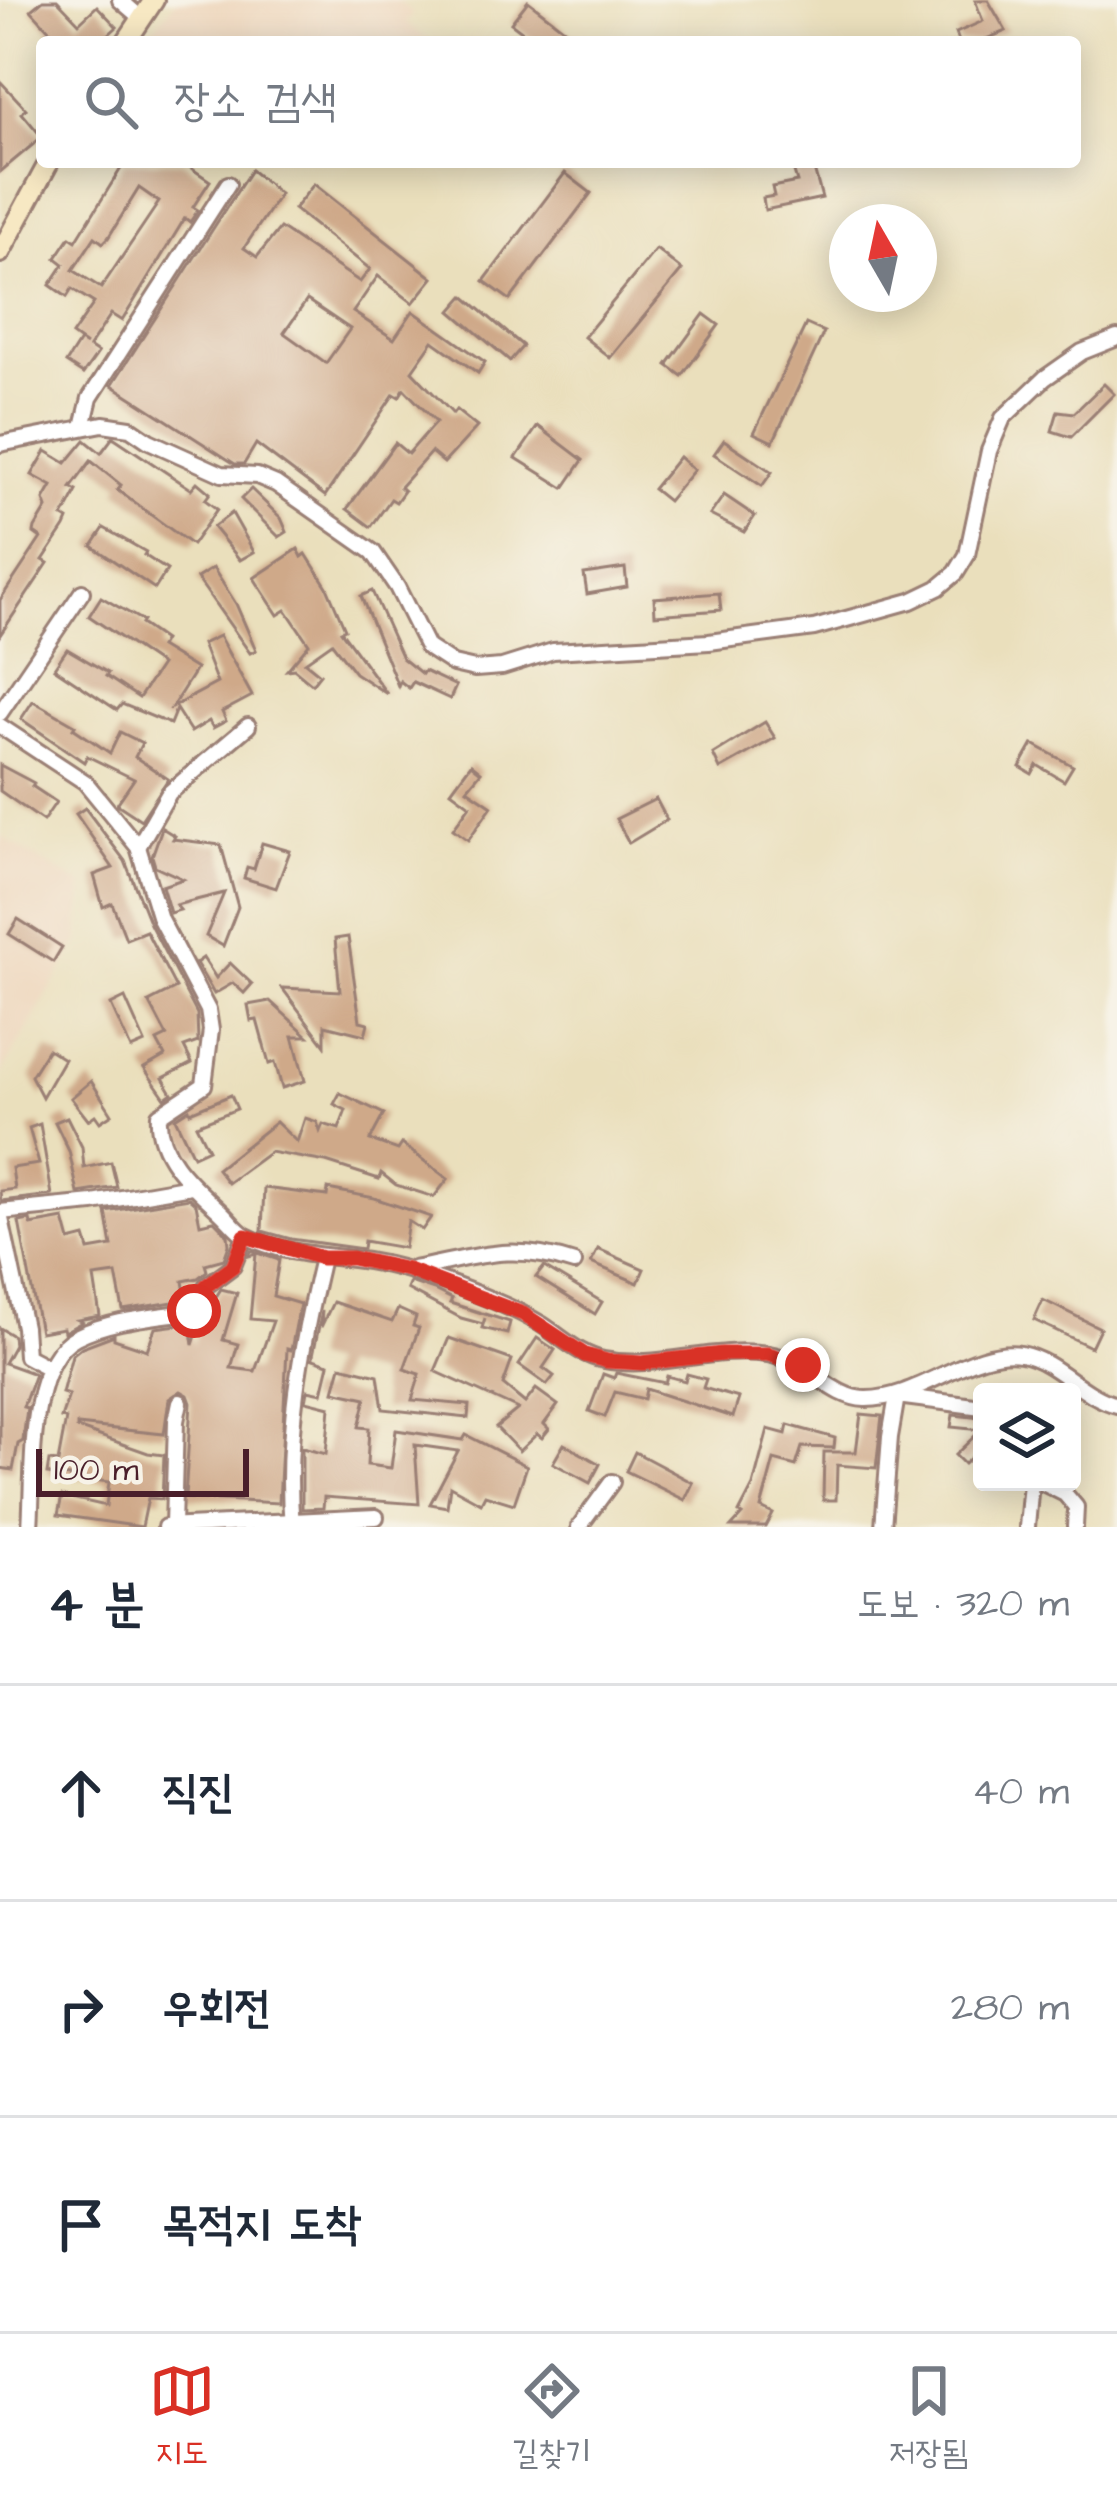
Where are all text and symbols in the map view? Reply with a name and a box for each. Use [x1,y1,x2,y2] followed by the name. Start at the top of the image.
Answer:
[36,36,1081,168] search box
[78,69,144,135] icon: search
[174,71,337,133] text: 장소 검색
[829,204,937,312] north arrow
[167,1284,221,1338] route start
[776,1338,830,1392] route end
[973,1383,1081,1491] map controls
[973,1383,1081,1491] button: layers
[36,1443,249,1496] scale bar
[54,1447,139,1493] text: 100 m
[48,1570,144,1641] text: 4 분
[857,1578,1069,1632] text: 도보 · 320 m
[48,1760,114,1826] icon: ahead
[162,1762,234,1824] text: 직진
[972,1766,1069,1820] text: 40 m
[48,1976,114,2042] icon: right
[162,1978,271,2040] text: 우회전
[951,1982,1069,2036] text: 280 m
[48,2192,114,2258] icon: arrive
[162,2194,361,2256] text: 목적지 도착
[149,2358,215,2476] tab: 지도
[512,2358,592,2476] tab: 길찾기
[889,2358,968,2476] tab: 저장됨

